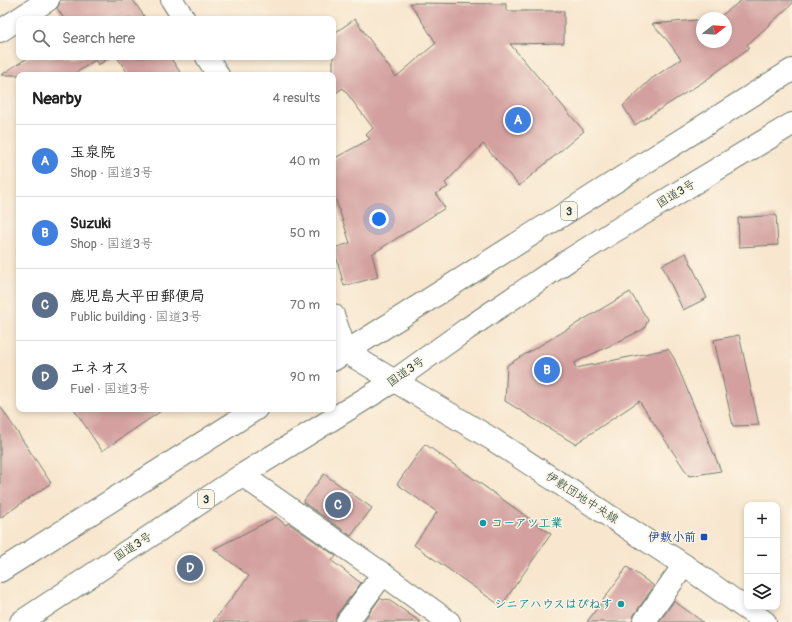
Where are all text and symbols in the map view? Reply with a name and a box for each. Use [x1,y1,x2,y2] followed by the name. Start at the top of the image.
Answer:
[696,12,732,48] north arrow
[16,16,336,60] search box
[30,27,52,49] icon: search
[62,29,135,48] text: Search here
[32,88,81,109] text: Nearby
[273,90,320,106] text: 4 results
[505,105,531,135] pin: A
[70,143,115,162] text: 玉泉院
[41,153,49,169] text: A
[289,153,320,169] text: 40 m
[70,165,153,181] text: Shop · 国道3号
[654,177,698,211] street label: 国道3号
[561,202,577,220] road number: 3
[369,209,389,229] your location
[70,214,111,233] text: Suzuki
[41,225,49,241] text: B
[290,225,320,241] text: 50 m
[70,236,153,252] text: Shop · 国道3号
[70,287,205,306] text: 鹿児島大平田郵便局
[41,297,49,313] text: C
[290,297,320,313] text: 70 m
[70,309,202,325] text: Public building · 国道3号
[384,354,428,390] street label: 国道3号
[534,355,560,385] pin: B
[70,359,129,378] text: エネオス
[41,369,49,385] text: D
[290,369,320,385] text: 90 m
[70,381,150,397] text: Fuel · 国道3号
[543,469,621,527] street label: 伊敷団地中央線
[198,490,214,508] road number: 3
[325,490,351,520] pin: C
[744,502,780,610] map controls
[744,502,780,538] button: +
[491,516,563,531] place label: コーアツ工業
[478,518,488,528] marker: コーアツ工業
[111,529,155,565] street label: 国道3号
[648,530,696,545] place label: 伊敷小前
[699,532,709,542] marker: 伊敷小前
[744,538,780,574] button: −
[177,553,203,583] pin: D
[744,574,780,610] button: layers
[494,597,613,612] place label: シニアハウスはぴねす
[616,599,626,609] marker: シニアハウスはぴねす

